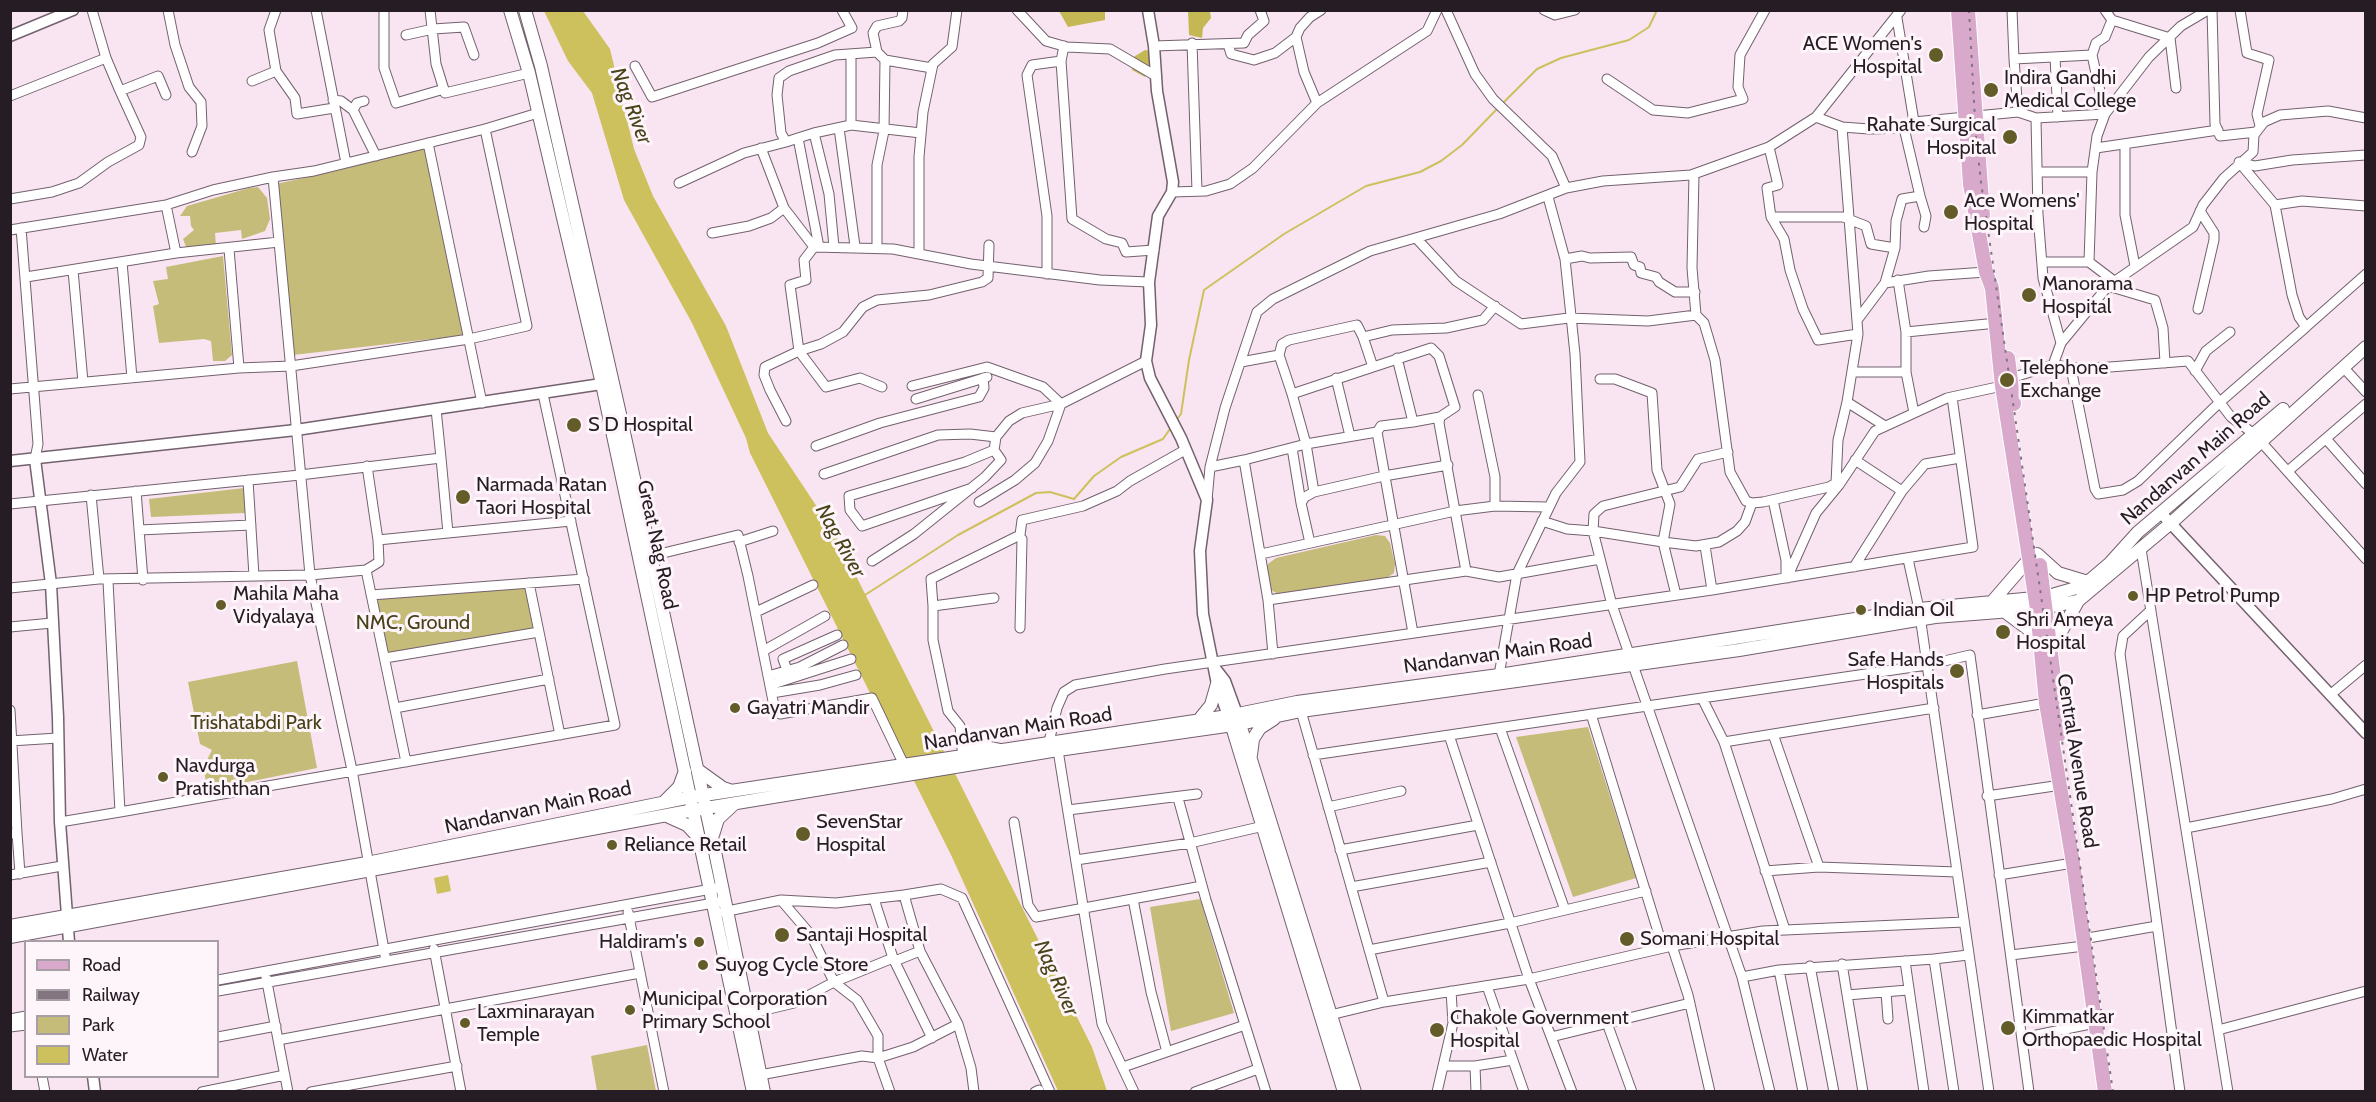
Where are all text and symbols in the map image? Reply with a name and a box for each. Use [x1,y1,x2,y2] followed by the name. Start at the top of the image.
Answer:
[1803,32,1922,79] place label: ACE Women's Hospital
[1927,46,1945,64] marker: ACE Women's Hospital
[605,64,657,148] water label: Nag River
[2004,66,2136,113] place label: Indira Gandhi Medical College
[1982,81,2000,99] marker: Indira Gandhi Medical College
[1867,113,1996,160] place label: Rahate Surgical Hospital
[2001,128,2019,146] marker: Rahate Surgical Hospital
[1964,189,2080,236] place label: Ace Womens' Hospital
[1942,203,1960,221] marker: Ace Womens' Hospital
[2042,272,2133,319] place label: Manorama Hospital
[2020,286,2038,304] marker: Manorama Hospital
[2020,356,2109,403] place label: Telephone Exchange
[1998,371,2016,389] marker: Telephone Exchange
[2116,388,2276,530] street label: Nandanvan Main Road
[588,413,693,437] place label: S D Hospital
[565,416,583,434] marker: S D Hospital
[476,473,607,520] place label: Narmada Ratan Taori Hospital
[632,478,682,612] street label: Great Nag Road
[454,488,472,506] marker: Narmada Ratan Taori Hospital
[810,500,870,582] water label: Nag River
[233,582,339,629] place label: Mahila Maha Vidyalaya
[2145,584,2280,608] place label: HP Petrol Pump
[2126,589,2140,603] marker: HP Petrol Pump
[214,598,228,612] marker: Mahila Maha Vidyalaya
[1873,598,1954,622] place label: Indian Oil
[1854,603,1868,617] marker: Indian Oil
[2016,608,2113,655] place label: Shri Ameya Hospital
[356,611,470,635] park label: NMC, Ground
[1994,623,2012,641] marker: Shri Ameya Hospital
[1402,629,1594,679] street label: Nandanvan Main Road
[1848,648,1944,695] place label: Safe Hands Hospitals
[1948,662,1966,680] marker: Safe Hands Hospitals
[2051,672,2103,850] street label: Central Avenue Road
[747,696,869,720] place label: Gayatri Mandir
[728,701,742,715] marker: Gayatri Mandir
[922,702,1114,756] street label: Nandanvan Main Road
[190,711,322,735] park label: Trishatabdi Park
[175,754,270,801] place label: Navdurga Pratishthan
[156,770,170,784] marker: Navdurga Pratishthan
[442,776,634,840] street label: Nandanvan Main Road
[816,810,903,857] place label: SevenStar Hospital
[794,825,812,843] marker: SevenStar Hospital
[624,833,747,857] place label: Reliance Retail
[605,838,619,852] marker: Reliance Retail
[796,923,927,947] place label: Santaji Hospital
[773,926,791,944] marker: Santaji Hospital
[1640,927,1779,951] place label: Somani Hospital
[599,930,687,954] place label: Haldiram's
[1618,930,1636,948] marker: Somani Hospital
[692,935,706,949] marker: Haldiram's
[1028,936,1084,1020] water label: Nag River
[24,940,219,1078] legend
[715,953,868,977] place label: Suyog Cycle Store
[82,954,121,976] text: Road
[696,958,710,972] marker: Suyog Cycle Store
[82,984,140,1006] text: Railway
[642,987,827,1034] place label: Municipal Corporation Primary School
[477,1000,595,1047] place label: Laxminarayan Temple
[623,1003,637,1017] marker: Municipal Corporation Primary School
[2022,1005,2202,1052] place label: Kimmatkar Orthopaedic Hospital
[1450,1006,1629,1053] place label: Chakole Government Hospital
[82,1014,114,1036] text: Park
[458,1016,472,1030] marker: Laxminarayan Temple
[1999,1019,2017,1037] marker: Kimmatkar Orthopaedic Hospital
[1428,1021,1446,1039] marker: Chakole Government Hospital
[82,1044,128,1066] text: Water

